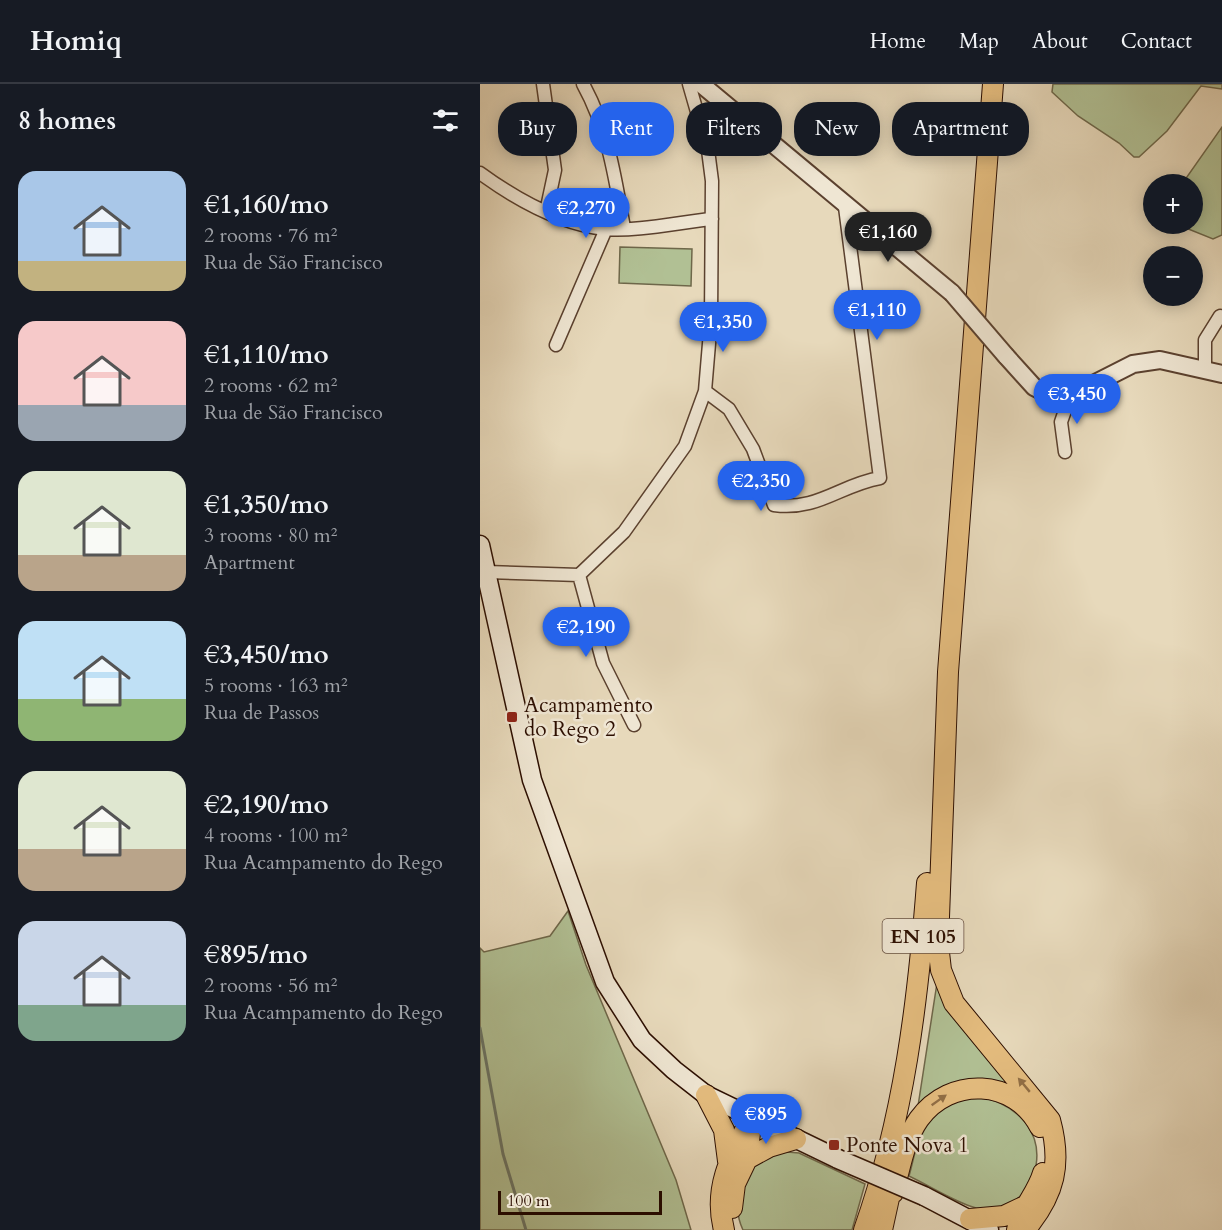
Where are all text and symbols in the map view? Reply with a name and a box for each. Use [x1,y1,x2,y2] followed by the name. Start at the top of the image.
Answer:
[30,22,122,60] text: Homiq
[870,27,926,56] text: Home
[959,27,999,56] text: Map
[1032,27,1088,56] text: About
[1121,27,1192,56] text: Contact
[498,102,577,156] chip: Buy
[589,102,674,156] chip: Rent
[686,102,782,156] chip: Filters
[794,102,880,156] chip: New
[892,102,1029,156] chip: Apartment
[18,103,116,138] text: 8 homes
[429,104,462,137] icon: filters
[1143,174,1203,306] map controls
[1143,174,1203,234] button: +
[204,187,329,222] text: €1,160/mo
[537,188,635,239] pin: €2,270
[557,194,615,221] text: €2,270
[66,195,138,267] icon: home
[839,212,937,263] pin: €1,160
[859,218,917,245] text: €1,160
[204,222,337,249] text: 2 rooms · 76 m²
[1143,246,1203,306] button: −
[204,249,383,276] text: Rua de São Francisco
[828,290,926,341] pin: €1,110
[848,296,906,323] text: €1,110
[674,302,772,353] pin: €1,350
[694,308,752,335] text: €1,350
[204,337,329,372] text: €1,110/mo
[66,345,138,417] icon: home
[204,372,337,399] text: 2 rooms · 62 m²
[1028,374,1126,425] pin: €3,450
[1048,380,1106,407] text: €3,450
[204,399,383,426] text: Rua de São Francisco
[712,461,810,512] pin: €2,350
[732,467,790,494] text: €2,350
[204,487,329,522] text: €1,350/mo
[66,495,138,567] icon: home
[204,522,337,549] text: 3 rooms · 80 m²
[204,549,295,576] text: Apartment
[537,607,635,658] pin: €2,190
[557,613,615,640] text: €2,190
[204,637,329,672] text: €3,450/mo
[66,645,138,717] icon: home
[204,672,348,699] text: 5 rooms · 163 m²
[524,691,653,744] place label: Acampamento do Rego 2
[204,699,319,726] text: Rua de Passos
[505,710,519,724] marker: Acampamento do Rego 2
[204,787,329,822] text: €2,190/mo
[66,795,138,867] icon: home
[204,822,348,849] text: 4 rooms · 100 m²
[204,849,443,876] text: Rua Acampamento do Rego
[882,919,964,953] road number: EN 105
[204,937,308,972] text: €895/mo
[66,945,138,1017] icon: home
[204,972,337,999] text: 2 rooms · 56 m²
[204,999,443,1026] text: Rua Acampamento do Rego
[1017,1077,1030,1093] one-way arrow
[730,1094,802,1145] pin: €895
[931,1094,947,1106] one-way arrow
[745,1100,787,1127] text: €895
[846,1131,969,1160] place label: Ponte Nova 1
[827,1138,841,1152] marker: Ponte Nova 1
[498,1188,662,1216] scale bar
[507,1190,549,1212] text: 100 m

